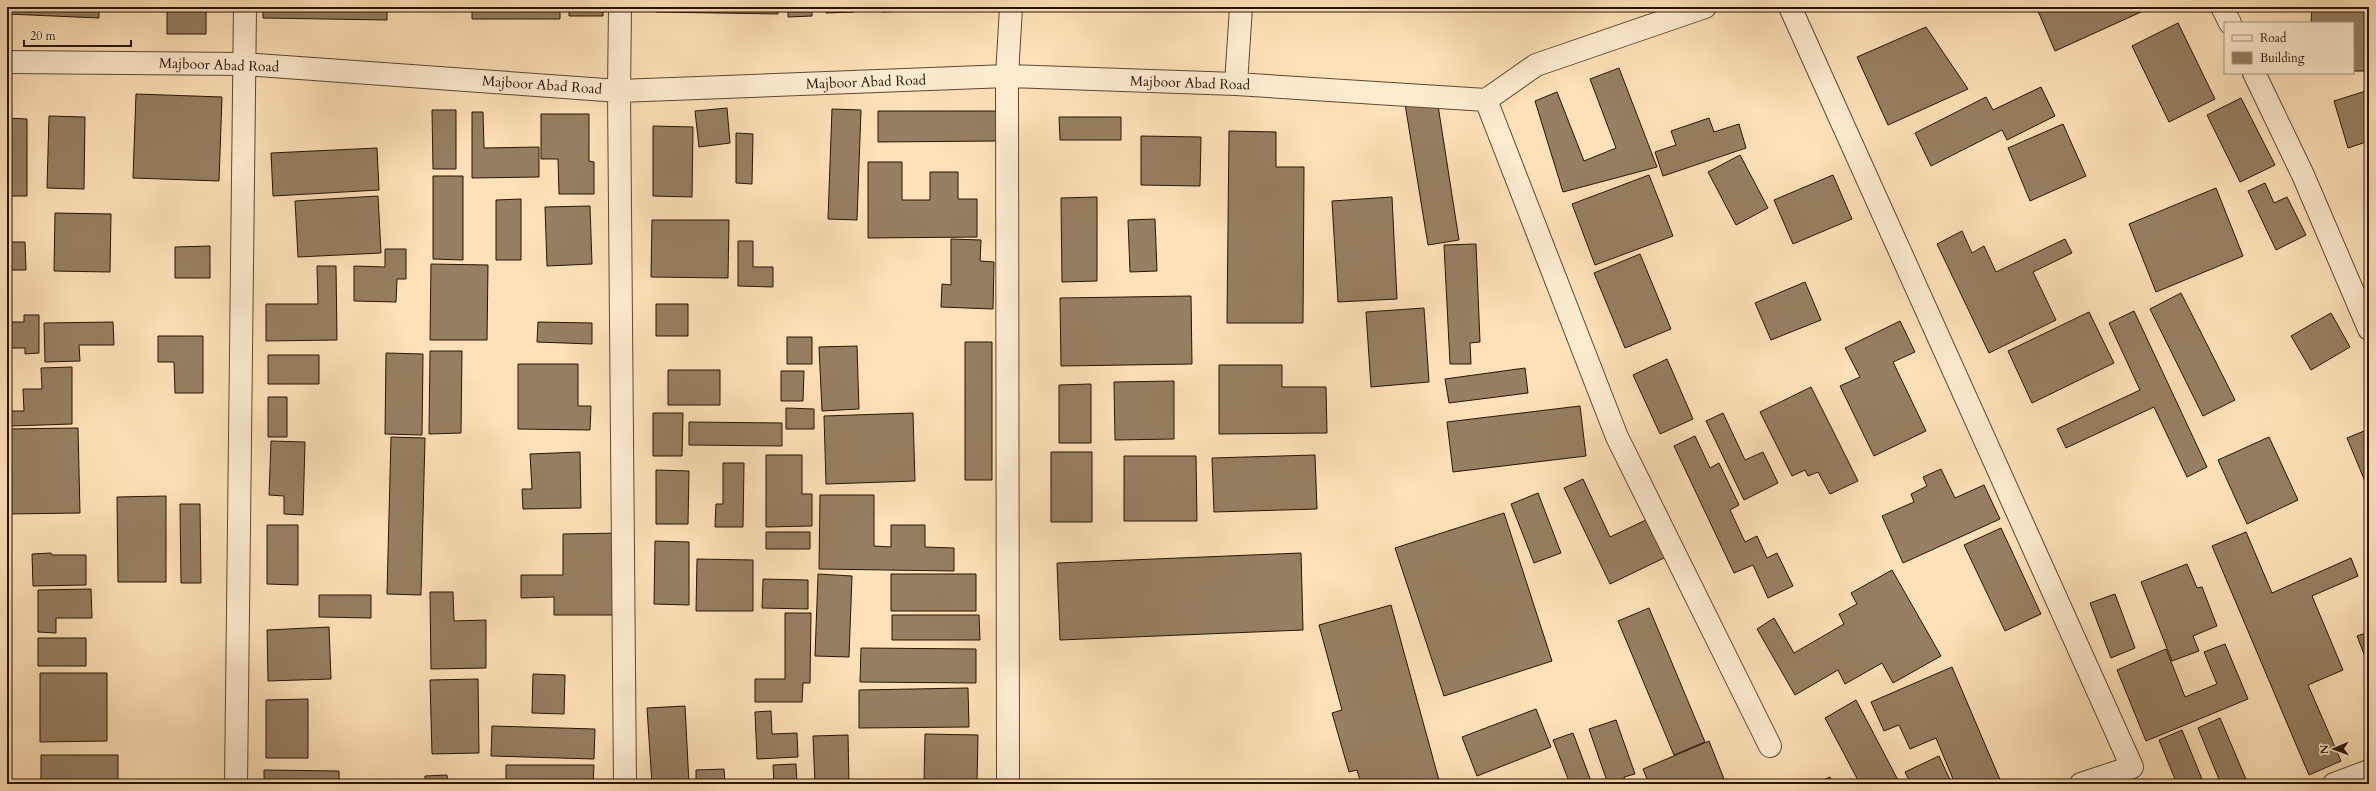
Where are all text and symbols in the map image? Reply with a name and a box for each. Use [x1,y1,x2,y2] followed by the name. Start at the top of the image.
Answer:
[24,22,131,48] scale bar
[2224,22,2354,74] legend
[30,28,57,44] text: 20 m
[2260,30,2287,46] text: Road
[2260,50,2305,66] text: Building
[159,53,280,77] street label: Majboor Abad Road
[806,70,927,94] street label: Majboor Abad Road
[481,71,603,99] street label: Majboor Abad Road
[1130,71,1251,95] street label: Majboor Abad Road
[2314,729,2354,769] north arrow
[2317,744,2332,754] text: N

